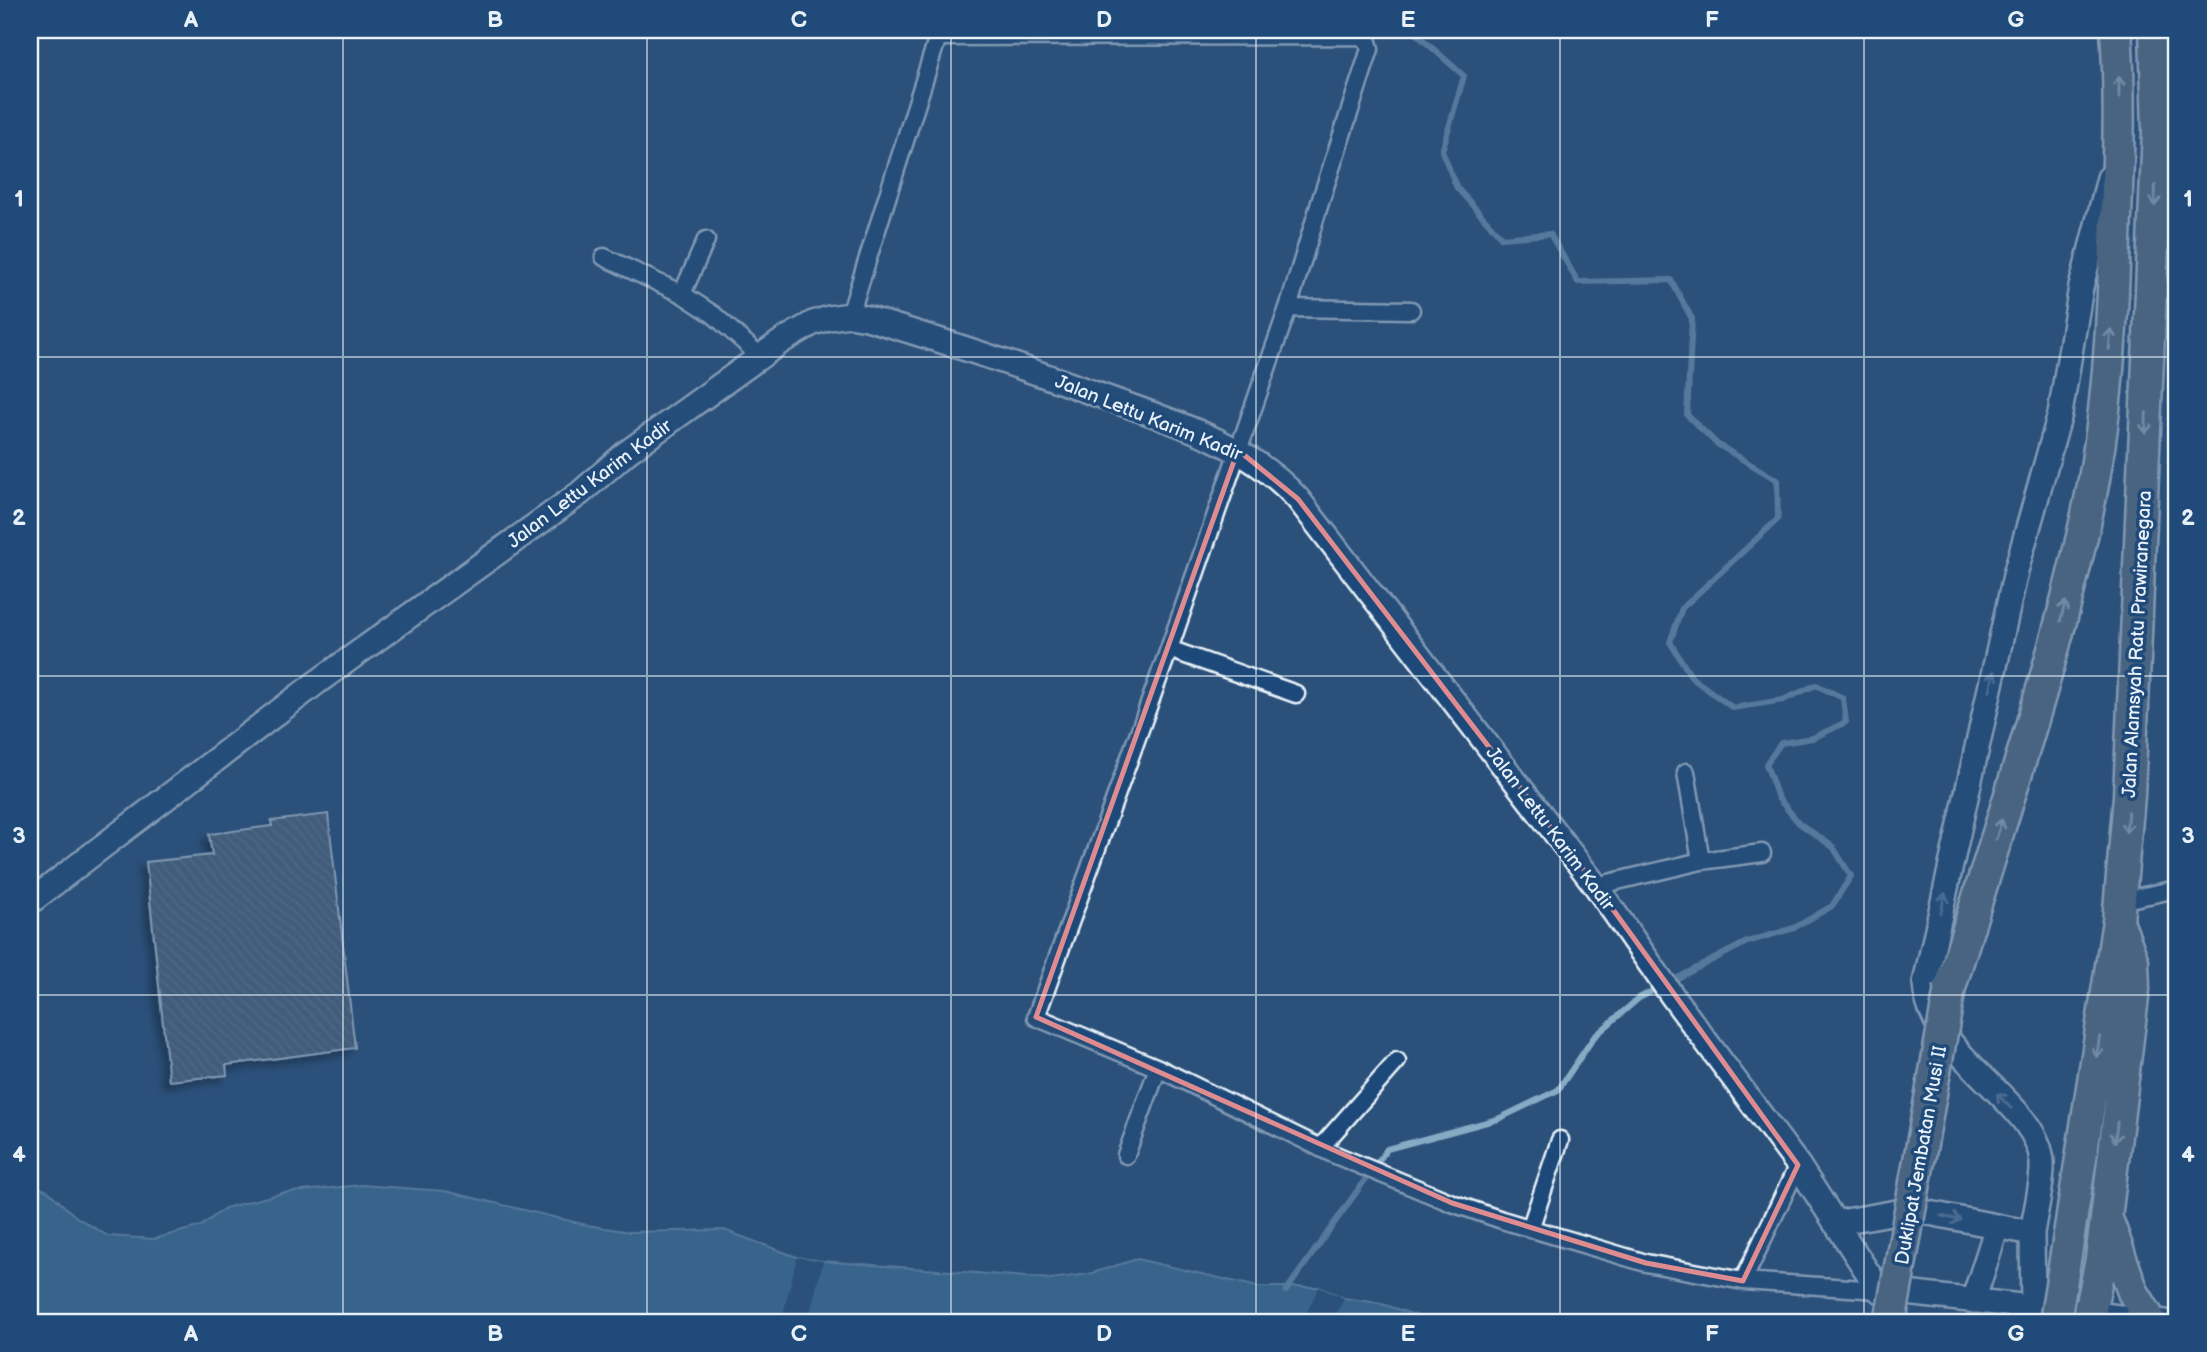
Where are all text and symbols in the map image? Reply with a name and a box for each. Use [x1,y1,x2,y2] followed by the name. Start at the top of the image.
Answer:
[183,6,199,34] text: A
[487,6,503,34] text: B
[791,6,807,34] text: C
[1096,6,1112,34] text: D
[1401,6,1416,34] text: E
[1705,6,1719,34] text: F
[2008,6,2025,34] text: G
[2112,76,2126,99] one-way arrow
[2148,184,2161,207] one-way arrow
[14,185,24,213] text: 1
[2183,185,2193,213] text: 1
[2104,328,2117,351] one-way arrow
[1051,370,1246,467] street label: Jalan Lettu Karim Kadir
[2140,411,2153,434] one-way arrow
[503,414,678,554] street label: Jalan Lettu Karim Kadir
[2118,490,2157,798] street label: Jalan Alamsyah Ratu Prawiranegara
[12,504,26,532] text: 2
[2181,504,2195,532] text: 2
[2057,600,2070,622] one-way arrow
[1986,670,1999,693] one-way arrow
[1480,742,1620,917] street label: Jalan Lettu Karim Kadir
[2120,810,2133,833] one-way arrow
[1993,819,2006,841] one-way arrow
[12,822,26,850] text: 3
[2181,822,2195,850] text: 3
[1936,892,1950,915] one-way arrow
[2091,1035,2104,1058] one-way arrow
[1891,1044,1952,1267] street label: Duklipat Jembatan Musi II
[1996,1092,2013,1109] one-way arrow
[2109,1120,2122,1143] one-way arrow
[12,1141,26,1169] text: 4
[2181,1141,2195,1169] text: 4
[1939,1211,1962,1225] one-way arrow
[183,1320,199,1348] text: A
[487,1320,503,1348] text: B
[791,1320,807,1348] text: C
[1096,1320,1112,1348] text: D
[1401,1320,1416,1348] text: E
[1705,1320,1719,1348] text: F
[2008,1320,2025,1348] text: G

